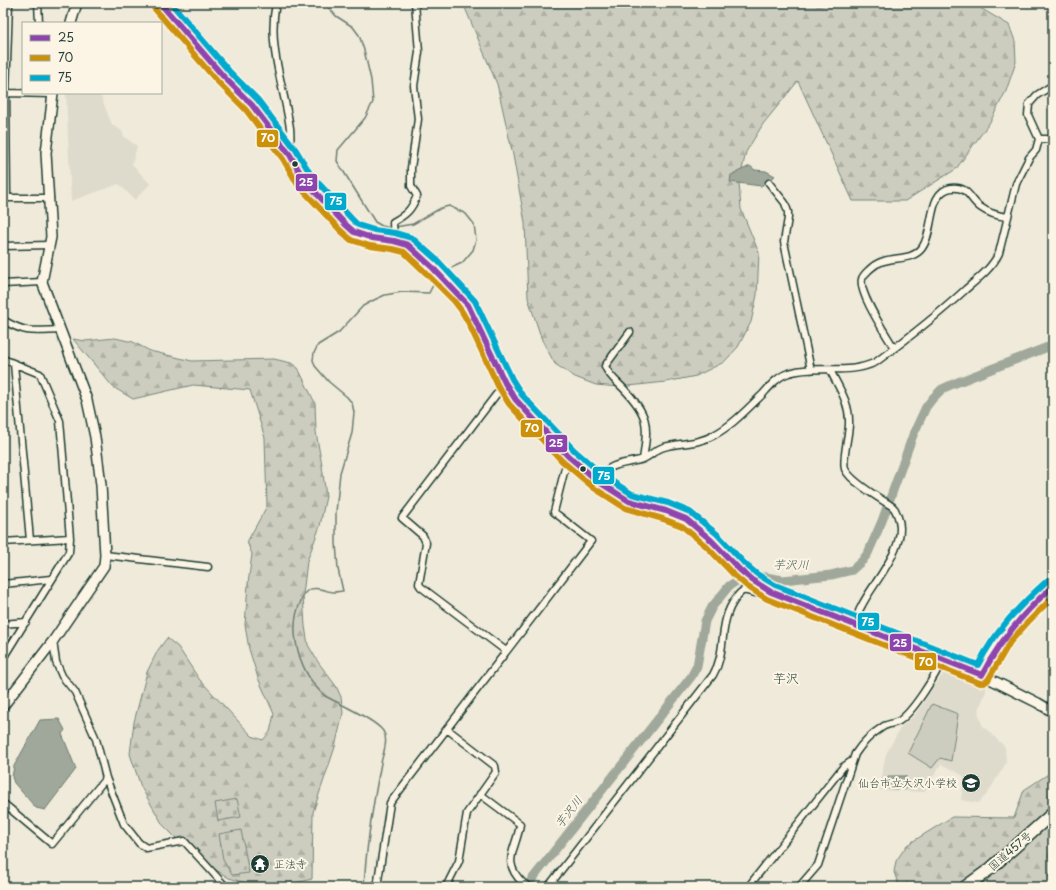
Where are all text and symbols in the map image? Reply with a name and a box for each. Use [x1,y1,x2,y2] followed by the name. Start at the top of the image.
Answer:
[22,22,162,94] legend
[58,28,74,46] text: 25
[58,48,74,66] text: 70
[58,68,72,86] text: 75
[256,129,279,148] line badge: 70
[261,129,275,146] text: 70
[290,159,300,169] unlabelled marker
[295,173,318,192] line badge: 25
[299,173,313,190] text: 25
[324,192,347,211] line badge: 75
[329,192,343,209] text: 75
[520,419,543,438] line badge: 70
[525,419,539,436] text: 70
[545,434,568,453] line badge: 25
[549,434,563,451] text: 25
[578,464,588,474] unlabelled marker
[592,466,615,485] line badge: 75
[597,467,611,484] text: 75
[773,555,809,573] water label: 芋沢川
[857,612,880,631] line badge: 75
[861,613,875,630] text: 75
[889,633,912,652] line badge: 25
[893,634,907,651] text: 25
[914,652,937,671] line badge: 70
[919,653,933,670] text: 70
[773,668,799,687] district label: 芋沢
[960,772,982,794] school or university icon: 仙台市立大沢小学校
[858,774,957,791] place label: 仙台市立大沢小学校
[550,792,586,831] water label: 芋沢川
[984,827,1035,874] street label: 国道457号
[249,853,271,875] temple icon: 正法寺
[274,855,307,872] place label: 正法寺

